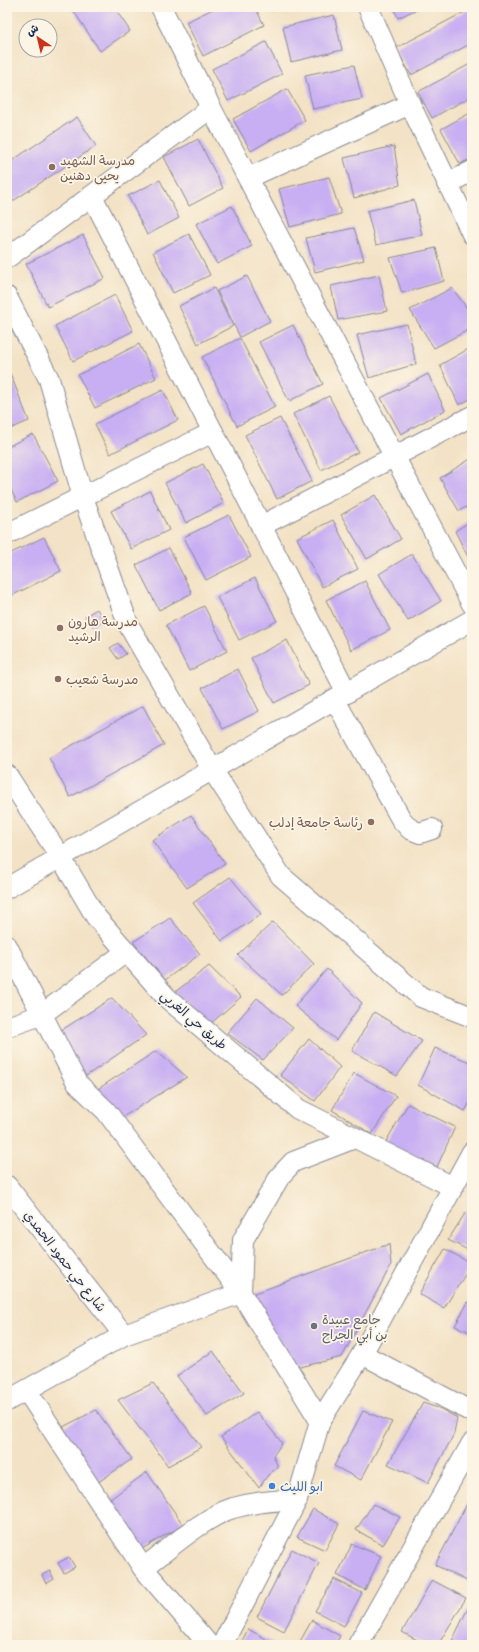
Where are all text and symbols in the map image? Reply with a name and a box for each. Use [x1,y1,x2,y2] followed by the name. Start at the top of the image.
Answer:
[18,18,58,58] north arrow
[24,21,41,39] text: ش
[60,153,135,185] place label: مدرسة الشهيد يحيى دهنين
[47,162,57,172] marker: مدرسة الشهيد يحيى دهنين
[68,614,138,645] place label: مدرسة هارون الرشيد
[55,623,65,633] marker: مدرسة هارون الرشيد
[66,672,138,688] place label: مدرسة شعيب
[53,674,63,684] marker: مدرسة شعيب
[269,815,363,831] place label: رئاسة جامعة إدلب
[366,817,376,827] marker: رئاسة جامعة إدلب
[155,987,230,1056] street label: طريق حي الغربي
[18,1208,109,1317] street label: شارع حي حمود الحمدي
[322,1312,388,1346] place label: جامع عبيدة بن أبي الجراح
[309,1321,319,1331] marker: جامع عبيدة بن أبي الجراح
[280,1479,323,1495] place label: ابو الليث
[267,1481,277,1491] marker: ابو الليث

